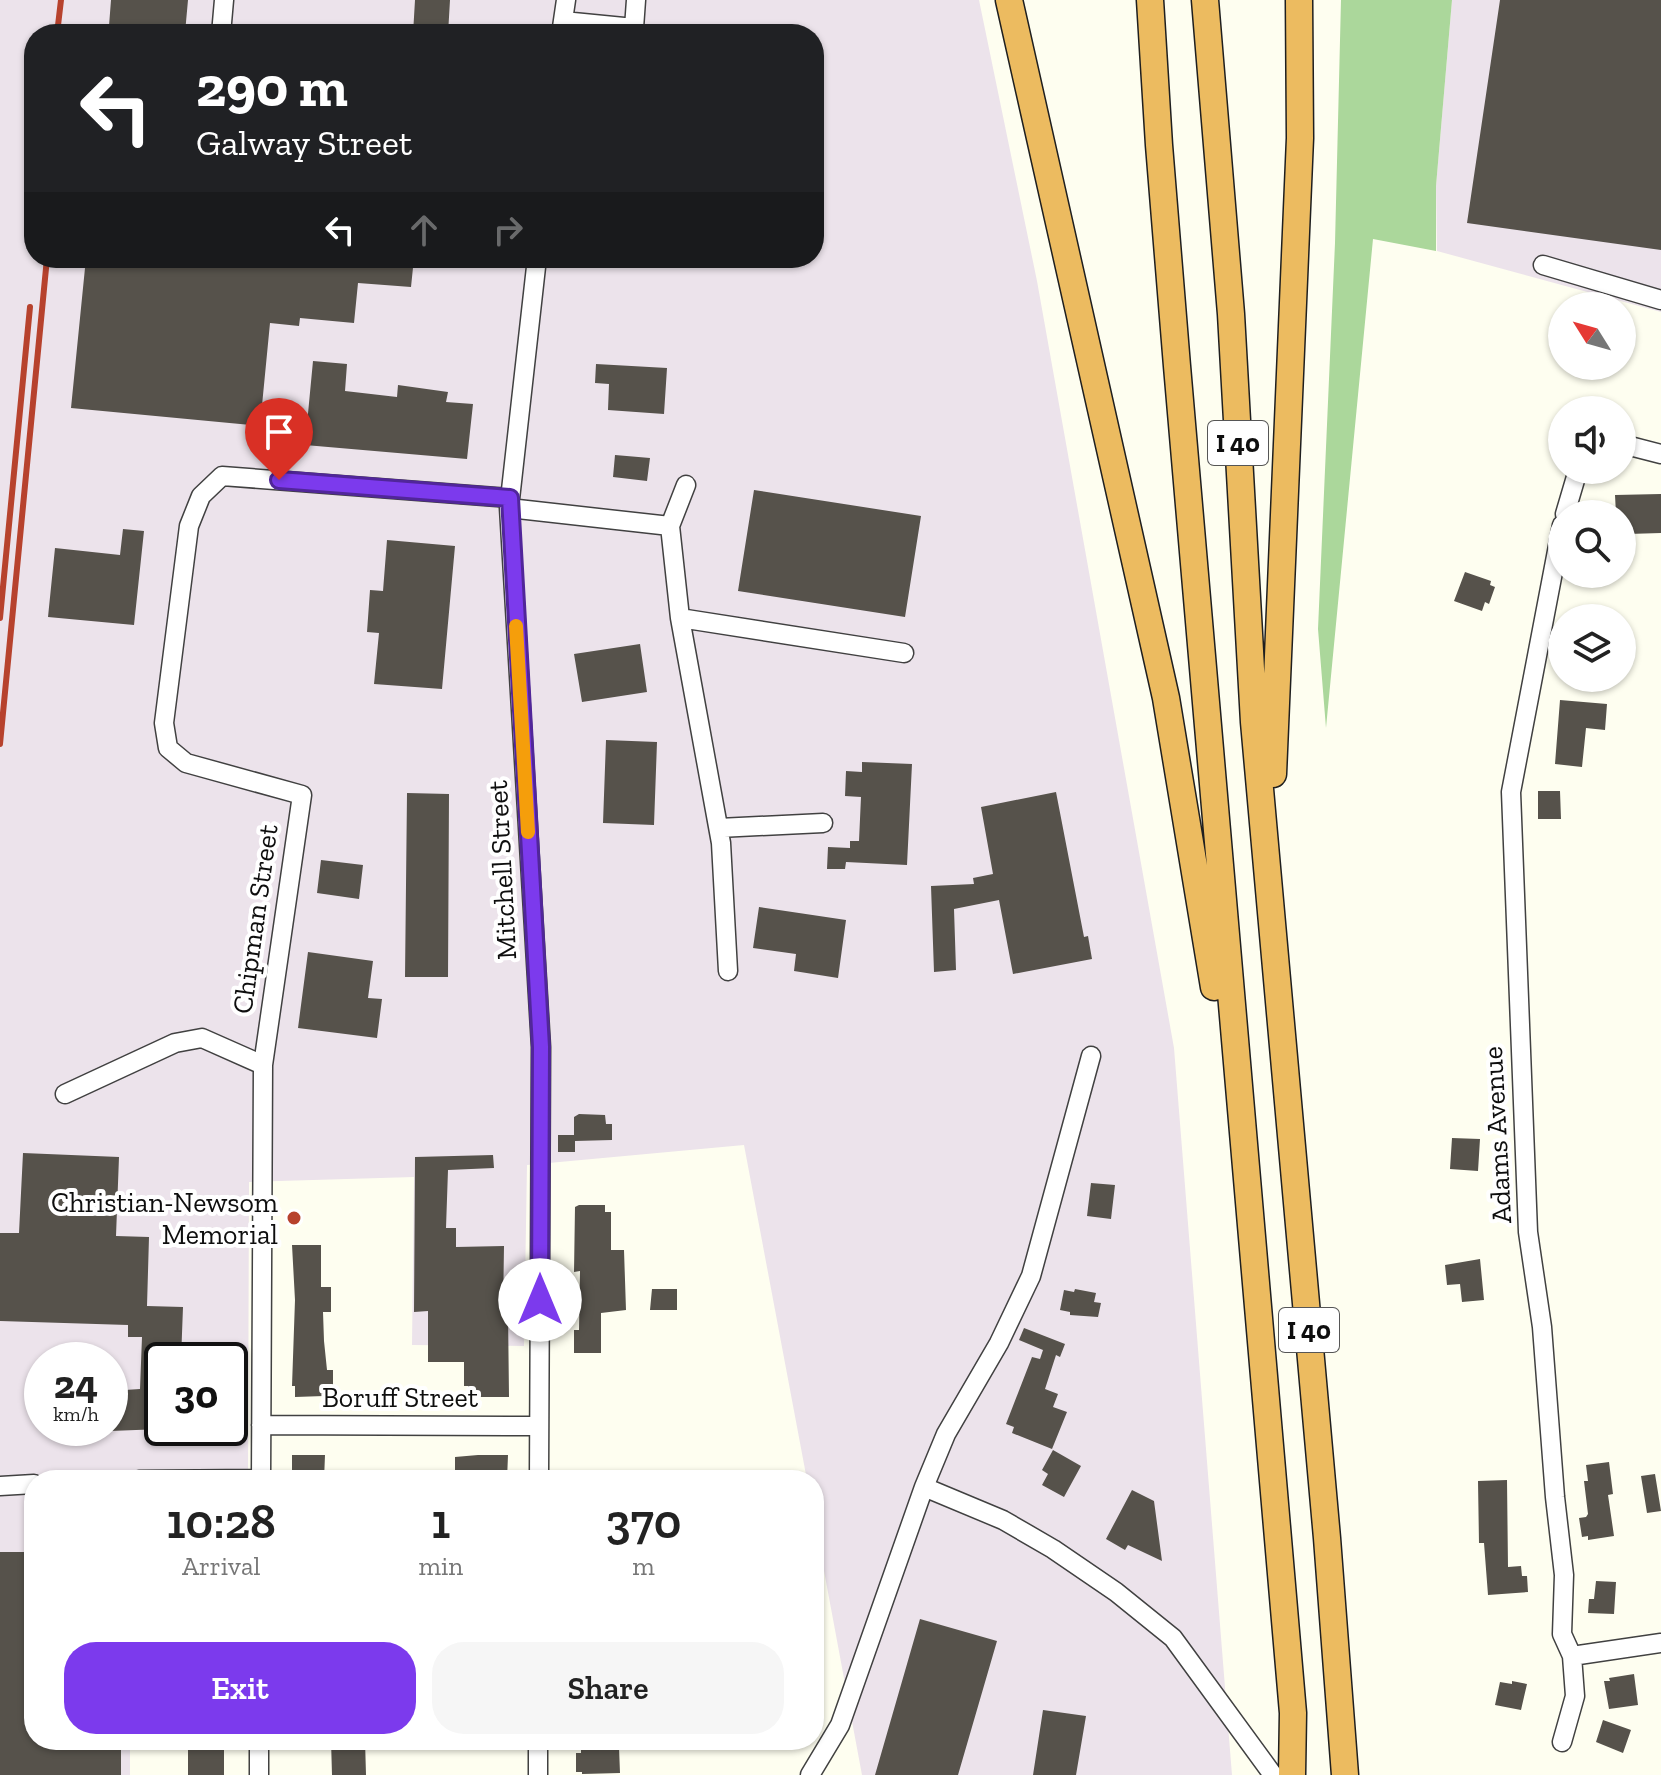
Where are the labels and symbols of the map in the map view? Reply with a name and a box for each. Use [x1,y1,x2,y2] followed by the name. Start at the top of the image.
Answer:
[1548,292,1636,380] north arrow
[245,398,313,480] pin
[1208,421,1268,465] road number: I 40
[481,779,523,961] street label: Mitchell Street
[225,822,285,1016] street label: Chipman Street
[1476,1046,1518,1224] street label: Adams Avenue
[51,1186,278,1251] place label: Christian-Newsom Memorial
[285,1209,303,1227] marker: Christian-Newsom Memorial
[498,1258,582,1342] position arrow
[1279,1308,1339,1352] road number: I 40
[144,1342,248,1446] speed limit sign: 30
[322,1381,479,1414] street label: Boruff Street

